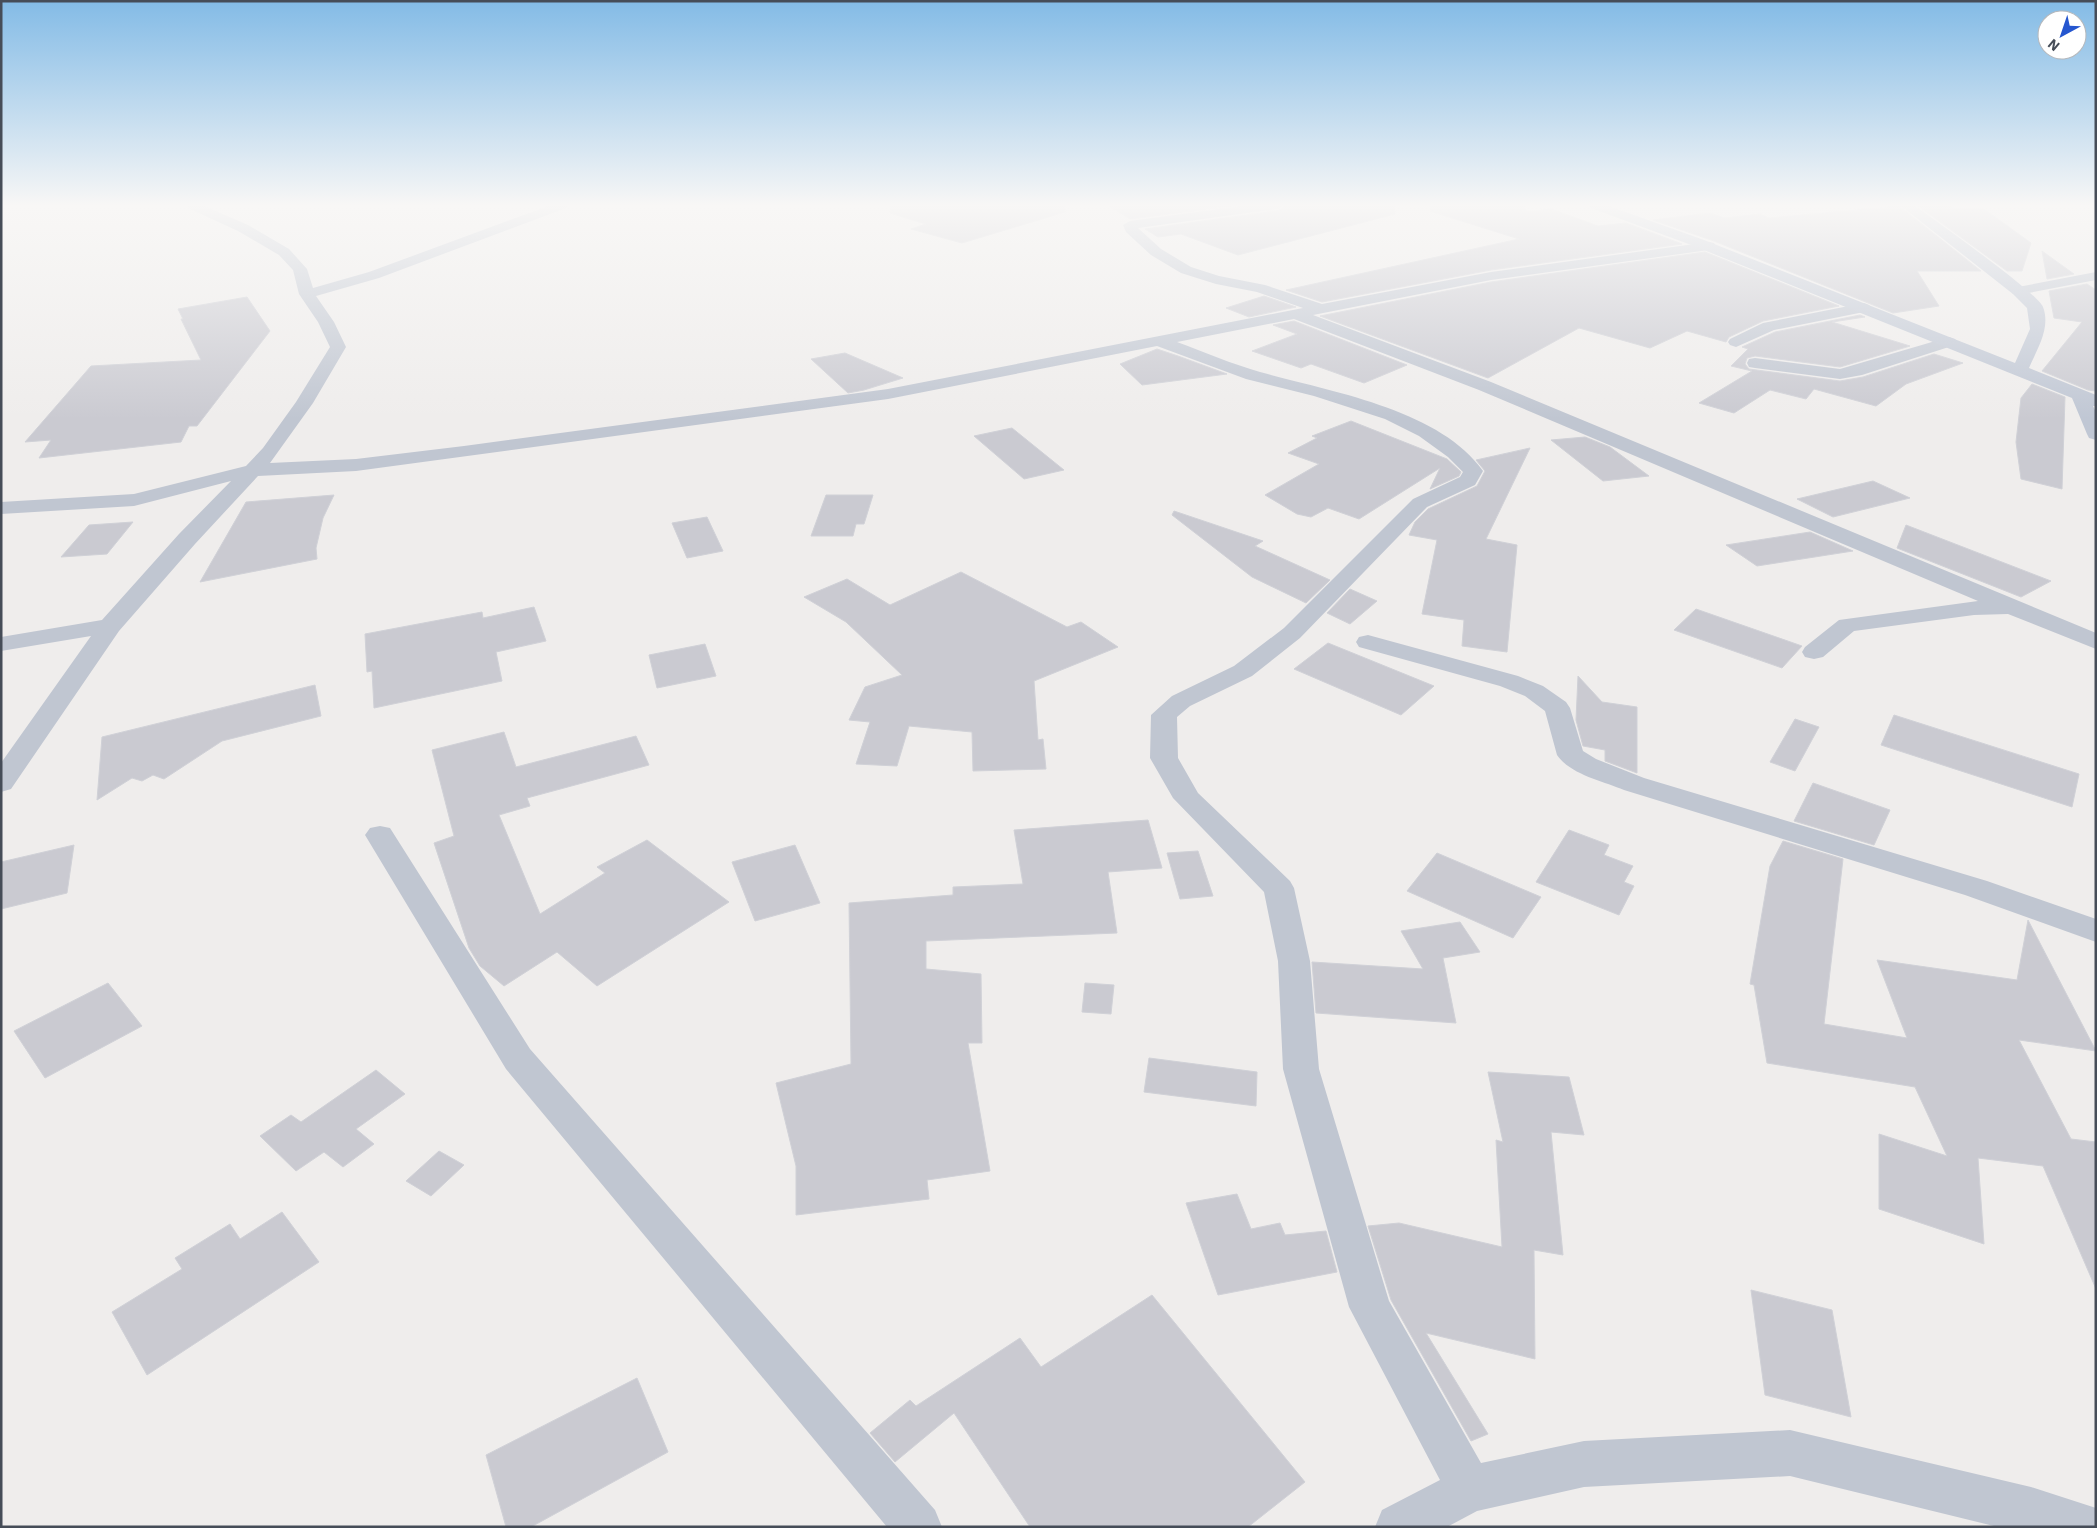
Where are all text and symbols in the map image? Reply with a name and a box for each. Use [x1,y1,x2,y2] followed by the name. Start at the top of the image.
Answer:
[2037,10,2087,60] north arrow
[2044,35,2063,55] text: N

